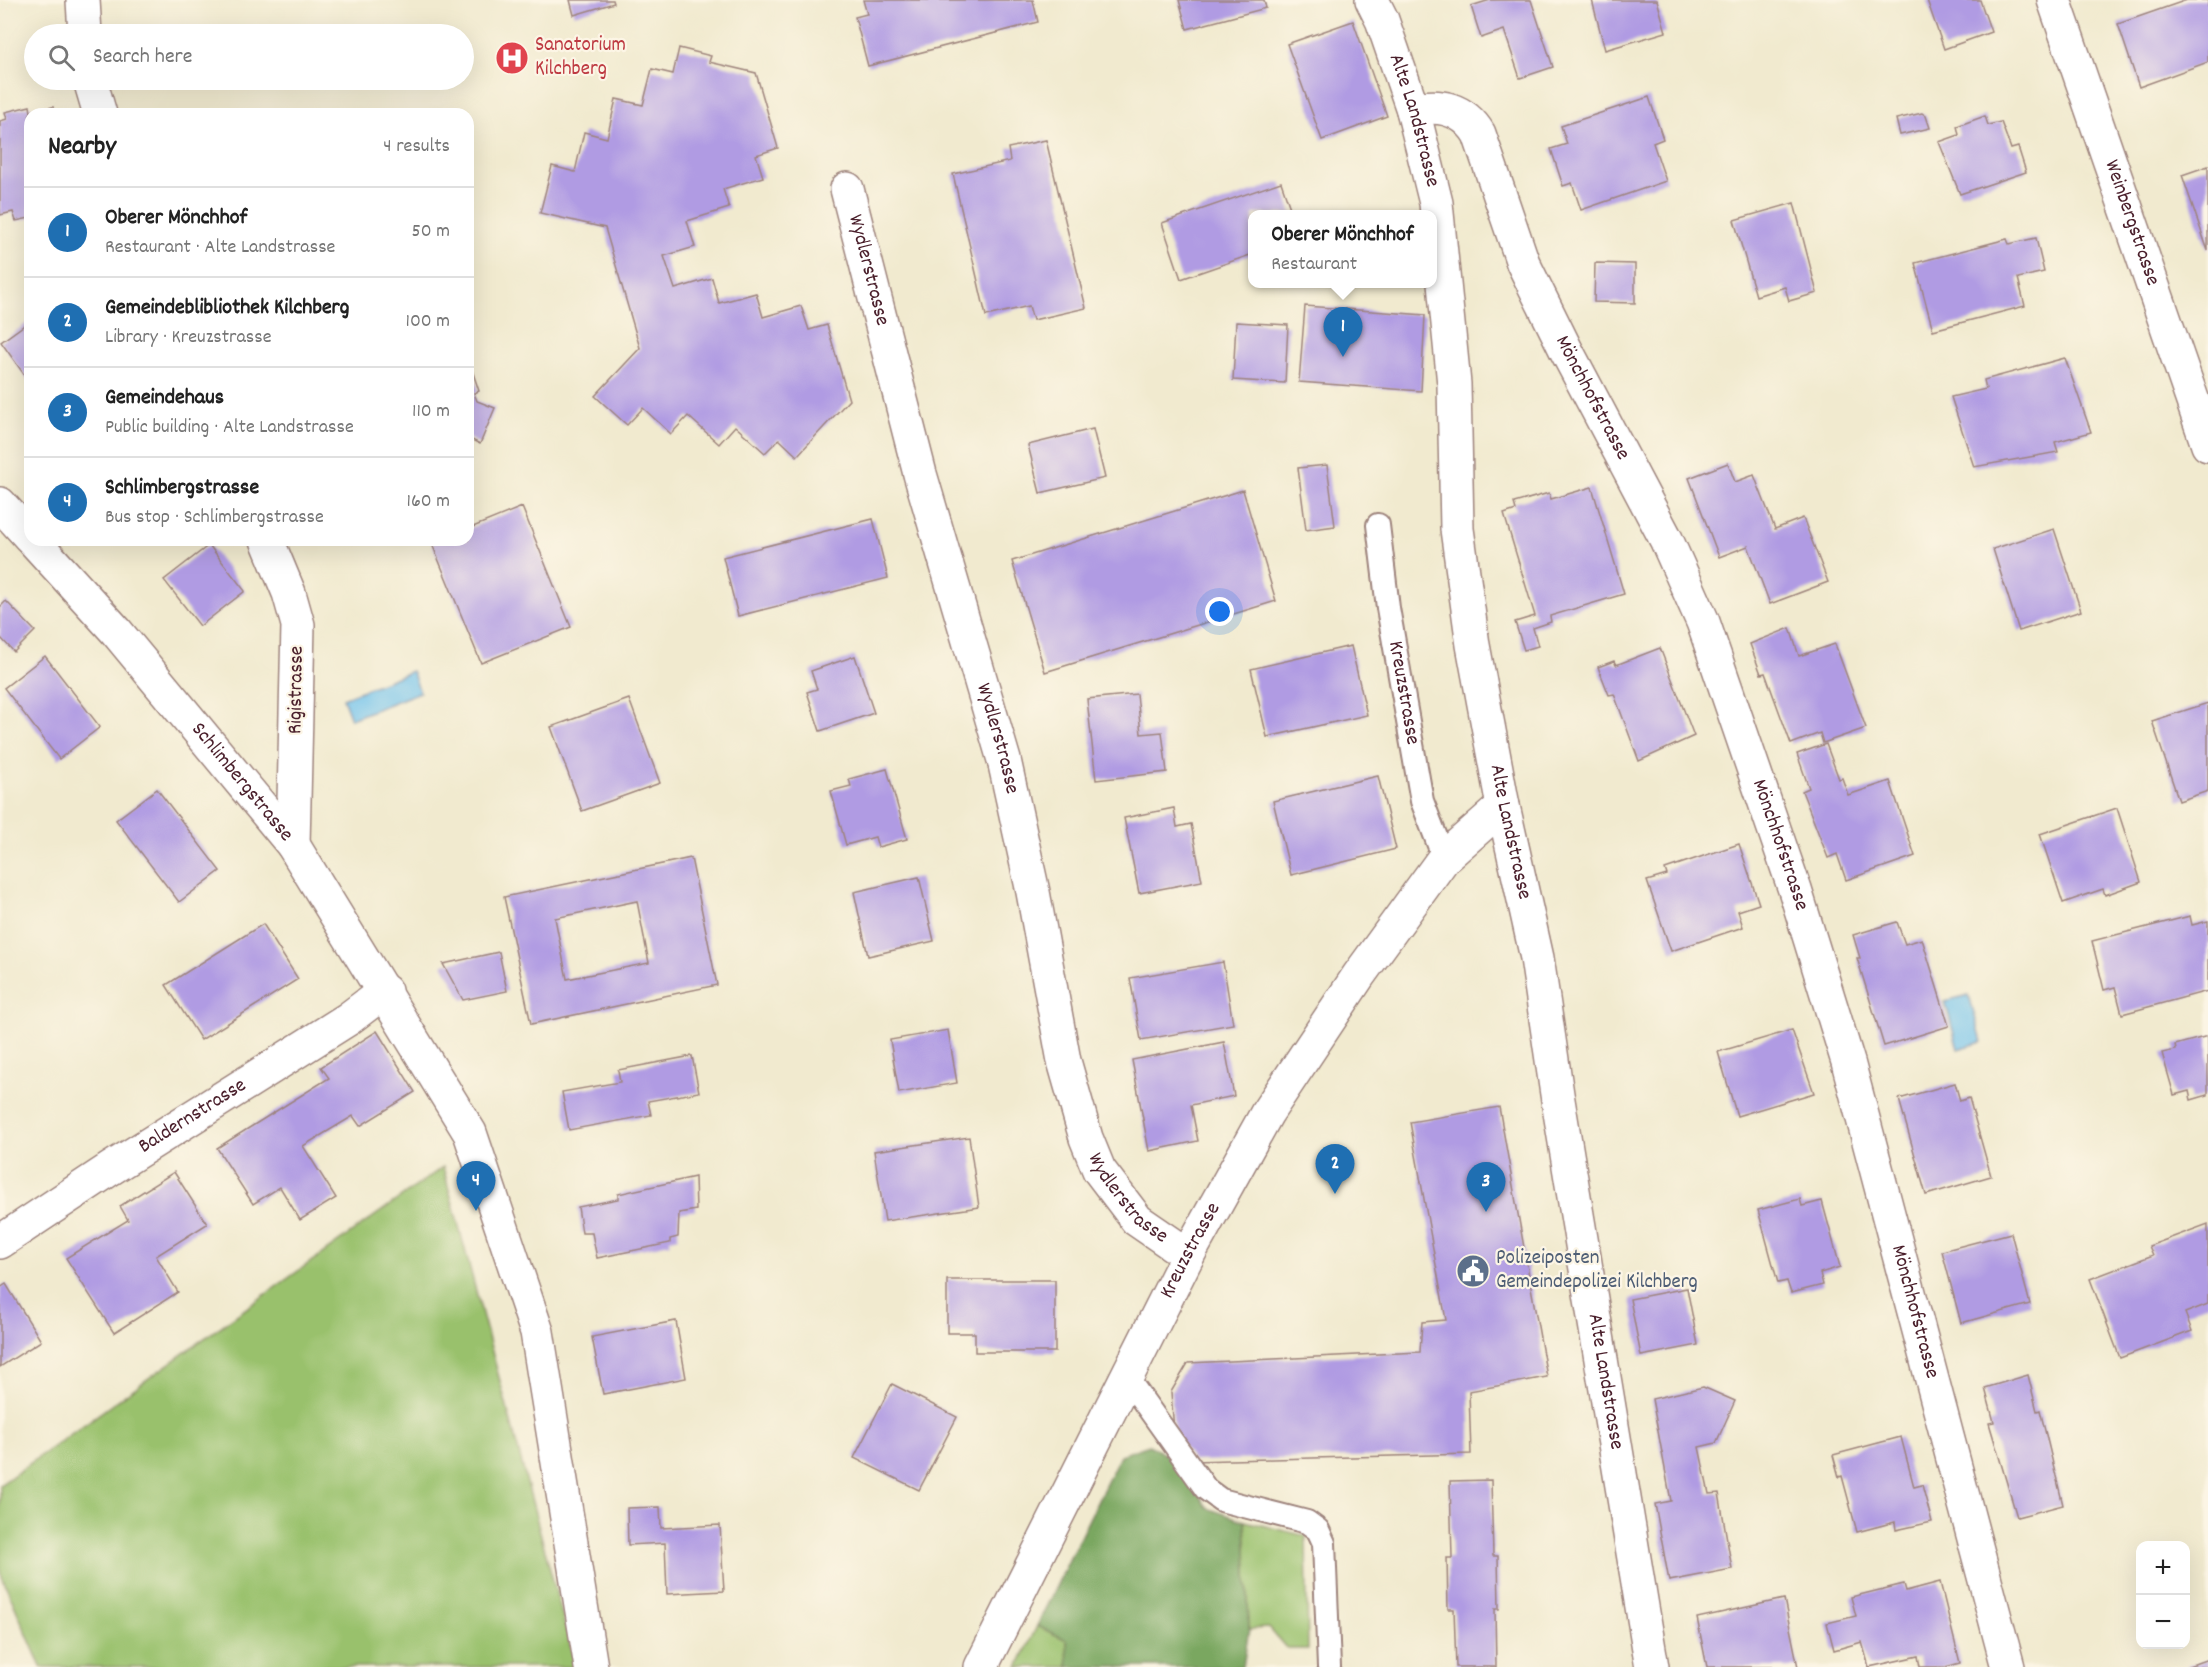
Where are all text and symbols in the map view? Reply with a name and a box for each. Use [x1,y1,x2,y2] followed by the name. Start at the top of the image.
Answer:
[24,24,474,90] search box
[535,31,626,85] place label: Sanatorium Kilchberg
[494,40,530,76] hospital icon: Sanatorium Kilchberg
[45,41,78,74] icon: search
[93,42,192,73] text: Search here
[1380,50,1447,190] street label: Alte Landstrasse
[48,129,116,166] text: Nearby
[383,133,450,161] text: 4 results
[2096,156,2167,290] street label: Weinbergstrasse
[105,203,247,234] text: Oberer Mönchhof
[1248,210,1437,288] popup
[839,212,896,329] street label: Wydlerstrasse
[65,218,70,246] text: 1
[412,218,450,246] text: 50 m
[1271,220,1414,251] text: Oberer Mönchhof
[105,234,335,262] text: Restaurant · Alte Landstrasse
[1271,251,1357,279] text: Restaurant
[105,293,349,324] text: Gemeindeblibliothek Kilchberg
[63,308,72,336] text: 2
[406,308,450,336] text: 100 m
[1324,308,1362,357] pin: 1
[105,324,271,352] text: Library · Kreuzstrasse
[1546,331,1637,466] street label: Mönchhofstrasse
[105,383,224,414] text: Gemeindehaus
[63,398,72,426] text: 3
[412,398,450,426] text: 110 m
[105,414,354,442] text: Public building · Alte Landstrasse
[105,473,259,504] text: Schlimbergstrasse
[63,488,72,516] text: 4
[407,488,450,516] text: 160 m
[105,504,324,532] text: Bus stop · Schlimbergstrasse
[1205,597,1234,626] your location
[1379,639,1427,747] street label: Kreuzstrasse
[281,646,313,734] street label: Rigistrasse
[967,680,1026,797] street label: Wydlerstrasse
[183,716,300,849] street label: Schlimbergstrasse
[1481,762,1539,903] street label: Alte Landstrasse
[1743,775,1816,915] street label: Mönchhofstrasse
[133,1071,253,1162] street label: Baldernstrasse
[1316,1144,1354,1194] pin: 2
[1079,1149,1174,1252] street label: Wydlerstrasse
[456,1162,496,1211] pin: 4
[1466,1162,1506,1212] pin: 3
[1153,1198,1229,1304] street label: Kreuzstrasse
[1882,1242,1946,1382] street label: Mönchhofstrasse
[1496,1244,1698,1298] place label: Polizeiposten Gemeindepolizei Kilchberg
[1455,1253,1491,1289] public building icon: Polizeiposten Gemeindepolizei Kilchberg
[1579,1311,1631,1452] street label: Alte Landstrasse
[2136,1541,2190,1649] map controls
[2136,1541,2190,1595] button: +
[2136,1595,2190,1649] button: −

